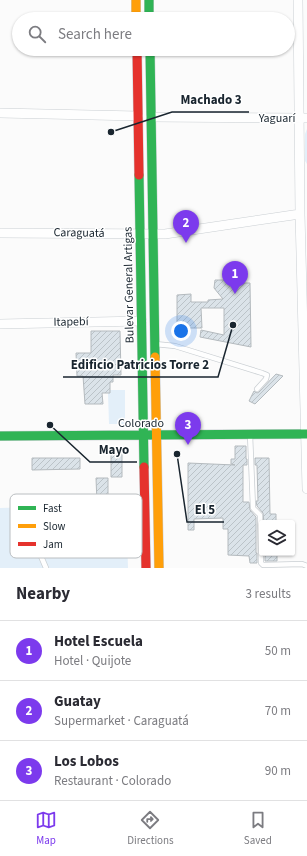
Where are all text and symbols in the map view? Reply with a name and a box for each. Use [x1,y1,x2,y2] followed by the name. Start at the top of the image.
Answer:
[12,12,295,56] search box
[26,23,48,45] icon: search
[58,24,132,45] text: Search here
[172,87,249,112] callout: Machado 3
[180,91,242,109] text: Machado 3
[258,110,296,127] street label: Yaguarí
[173,210,199,243] pin: 2
[53,224,105,242] street label: Caraguatá
[119,227,139,343] street label: Bulevar General Artigas
[222,261,248,294] pin: 1
[53,313,90,331] street label: Itapebí
[171,321,191,341] your location
[63,352,218,377] callout: Edificio Patricios Torre 2
[71,356,209,374] text: Edificio Patricios Torre 2
[175,412,201,445] pin: 3
[118,415,164,432] street label: Colorado
[90,437,137,462] callout: Mayo
[99,441,129,459] text: Mayo
[10,494,142,558] legend
[187,497,224,522] callout: El 5
[43,501,62,516] text: Fast
[195,501,215,519] text: El 5
[43,519,66,534] text: Slow
[259,520,295,556] map controls
[259,520,295,556] button: layers
[43,537,63,552] text: Jam
[16,582,70,606] text: Nearby
[246,585,291,603] text: 3 results
[54,631,143,652] text: Hotel Escuela
[26,642,32,660] text: 1
[265,642,291,660] text: 50 m
[54,652,131,670] text: Hotel · Quijote
[54,691,101,712] text: Guatay
[26,702,32,720] text: 2
[265,702,291,720] text: 70 m
[54,712,189,730] text: Supermarket · Caraguatá
[54,751,119,772] text: Los Lobos
[26,762,32,780] text: 3
[265,762,291,780] text: 90 m
[54,772,171,790] text: Restaurant · Colorado
[35,809,57,848] tab: Map
[127,809,174,848] tab: Directions
[244,809,272,848] tab: Saved

